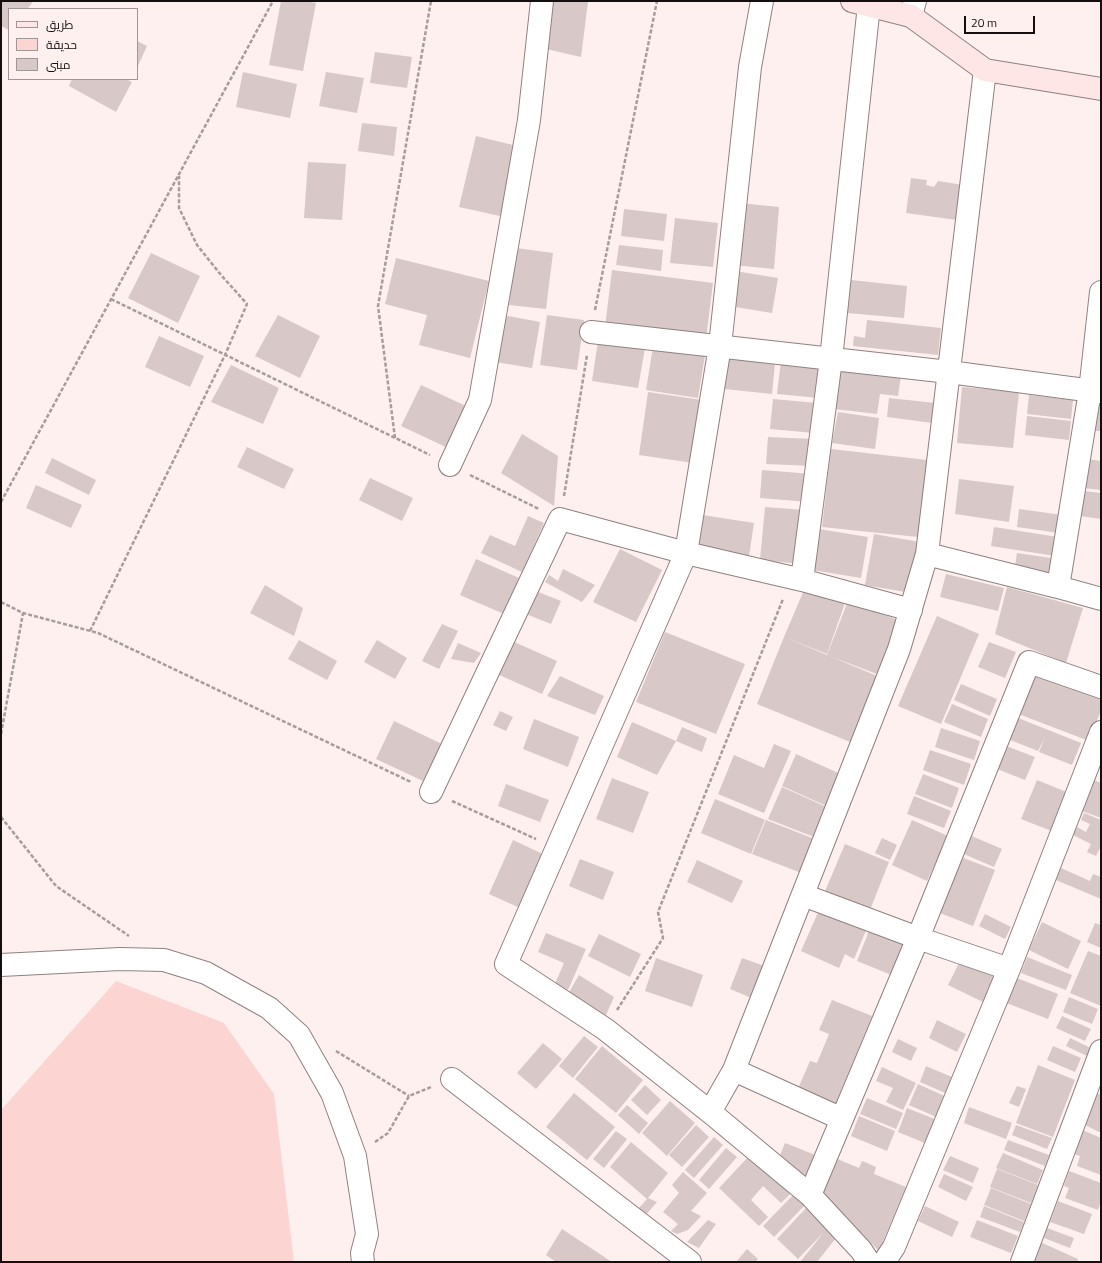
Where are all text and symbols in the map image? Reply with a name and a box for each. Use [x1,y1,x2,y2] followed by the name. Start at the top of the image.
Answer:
[8,8,138,80] legend
[966,8,1037,34] scale bar
[971,13,997,32] text: 20 m
[46,15,73,34] text: طريق
[46,35,77,54] text: حديقة
[46,55,71,74] text: مبنى

